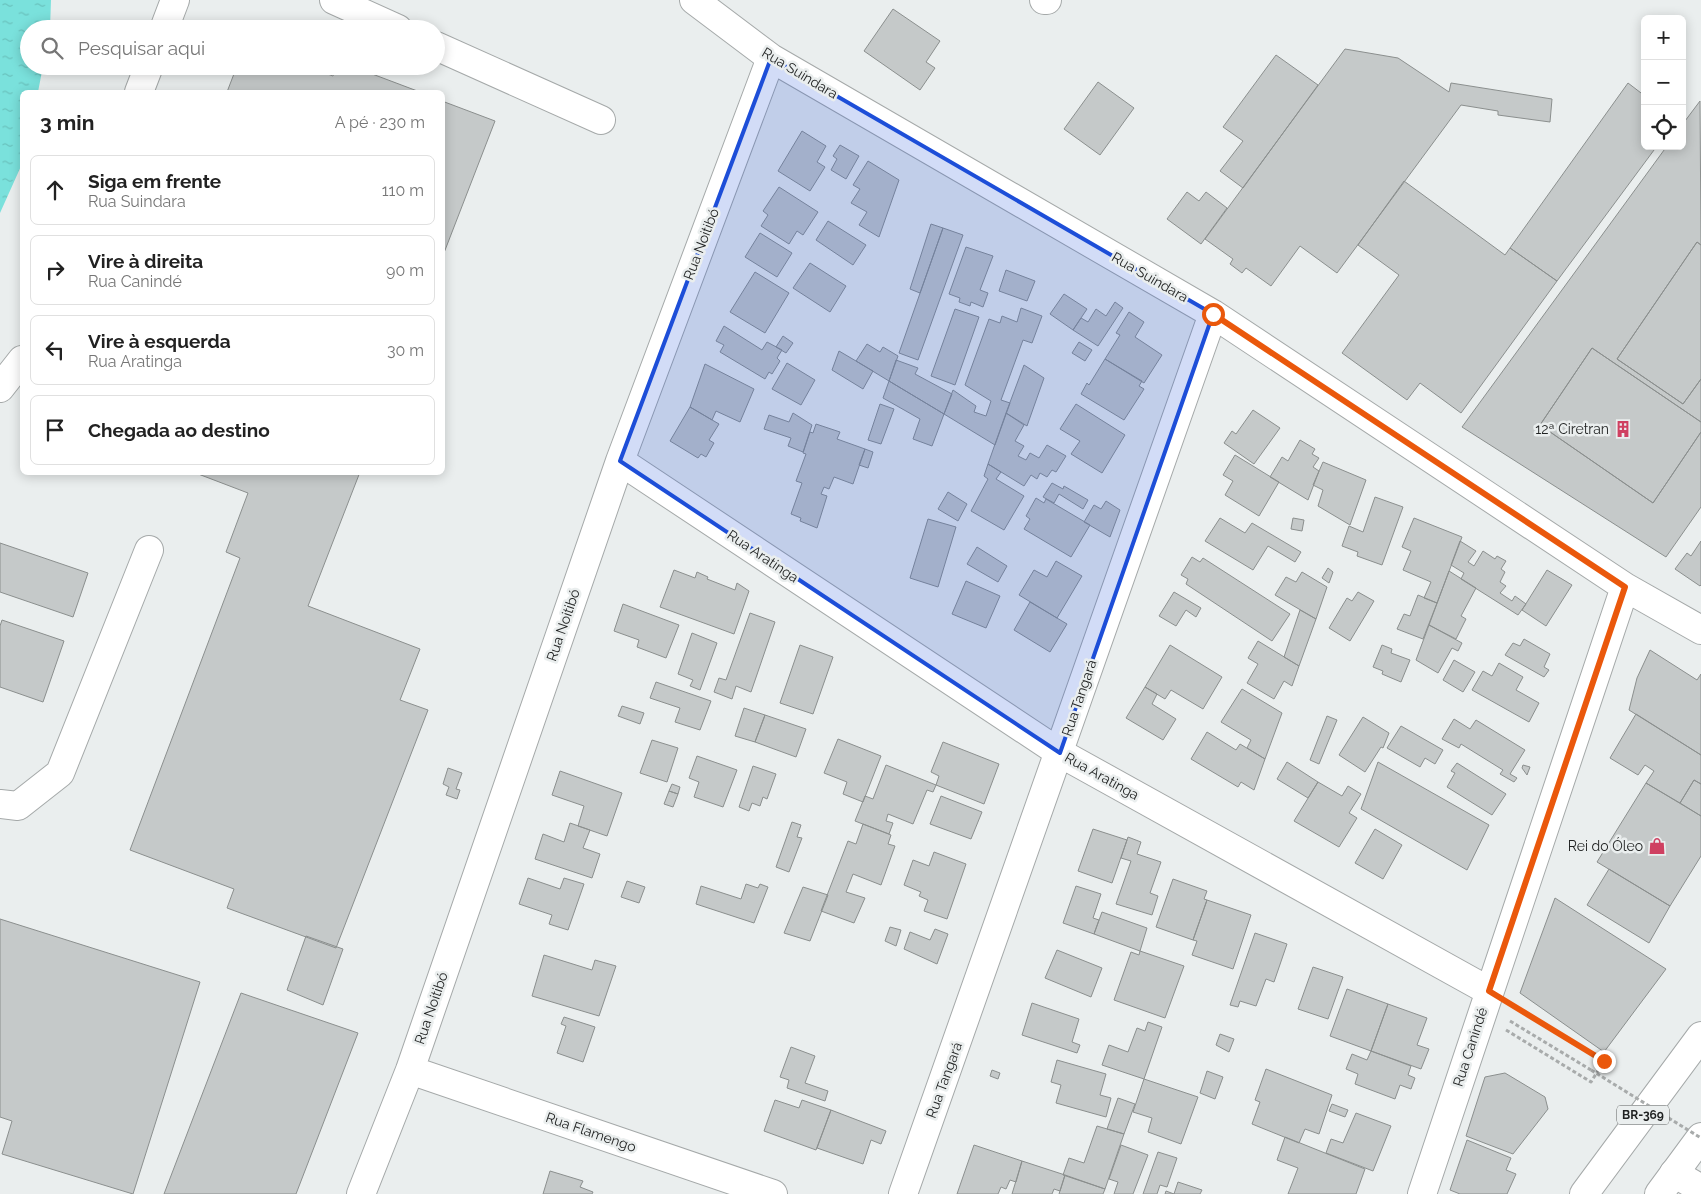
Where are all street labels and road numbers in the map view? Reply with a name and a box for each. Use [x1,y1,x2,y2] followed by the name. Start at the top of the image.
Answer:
[759,44,841,102] street label: Rua Suindara
[680,206,722,282] street label: Rua Noitibó
[1109,249,1191,305] street label: Rua Suindara
[724,526,802,586] street label: Rua Aratinga
[543,587,583,663] street label: Rua Noitibó
[1058,658,1100,738] street label: Rua Tangará
[1062,749,1142,803] street label: Rua Aratinga
[411,970,451,1046] street label: Rua Noitibó
[1450,1005,1490,1089] street label: Rua Canindé
[923,1040,965,1120] street label: Rua Tangará
[1617,1106,1669,1124] road number: BR-369
[544,1109,638,1155] street label: Rua Flamengo

